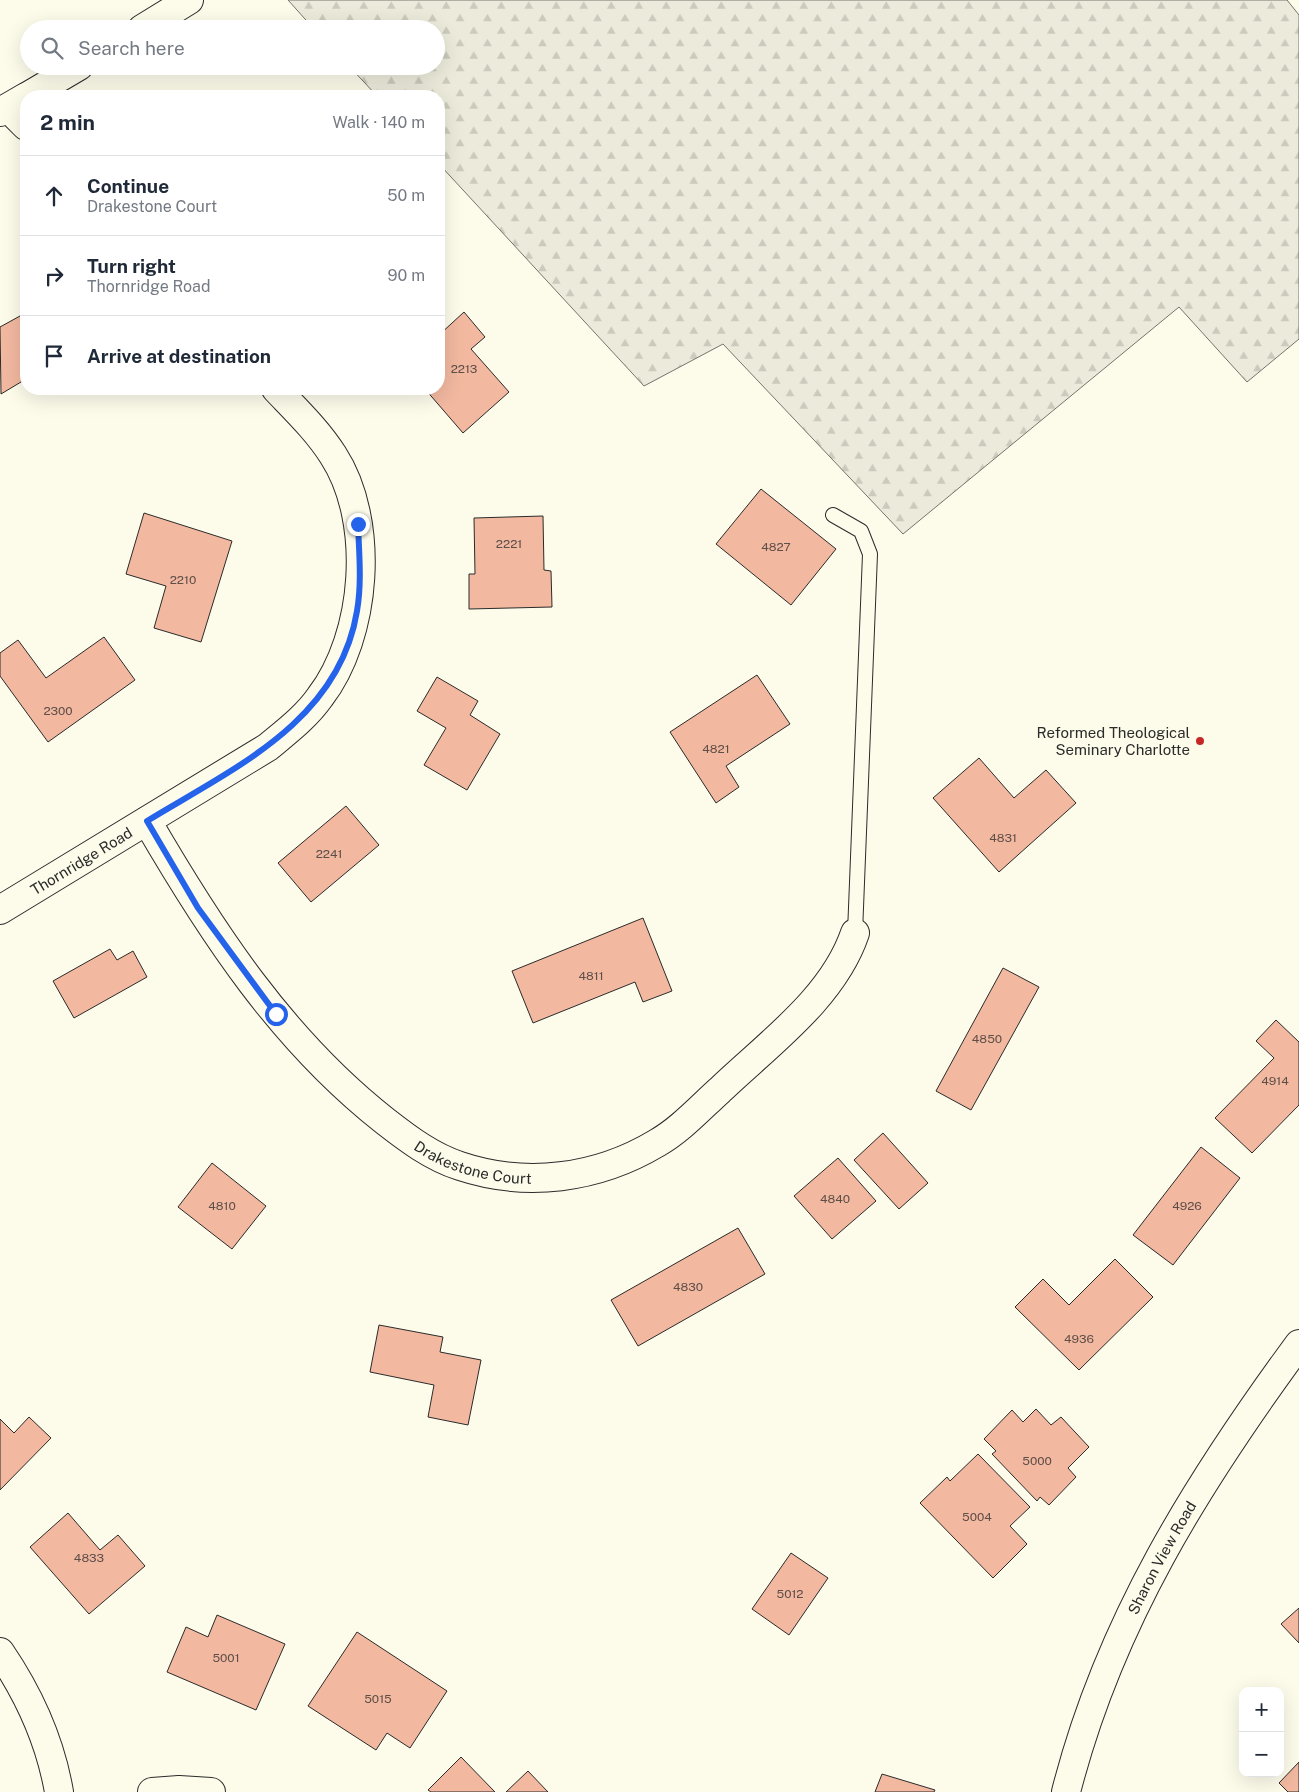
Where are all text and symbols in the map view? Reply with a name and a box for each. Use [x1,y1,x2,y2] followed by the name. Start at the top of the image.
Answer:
[20,20,445,75] search box
[38,34,66,62] icon: search
[78,37,185,59] text: Search here
[40,110,95,135] text: 2 min
[332,113,425,132] text: Walk · 140 m
[87,175,169,197] text: Continue
[40,182,68,210] icon: ahead
[387,186,425,205] text: 50 m
[87,197,217,216] text: Drakestone Court
[87,255,176,277] text: Turn right
[40,262,68,290] icon: right
[388,266,425,285] text: 90 m
[87,277,210,296] text: Thornridge Road
[40,342,68,370] icon: arrive
[87,345,271,367] text: Arrive at destination
[451,362,477,376] house number: 2213
[347,513,370,536] route end
[496,537,522,551] house number: 2221
[761,540,791,554] house number: 4827
[170,573,196,587] house number: 2210
[43,704,73,718] house number: 2300
[1037,724,1190,758] place label: Reformed Theological Seminary Charlotte
[1194,735,1206,747] marker: Reformed Theological Seminary Charlotte
[702,742,730,756] house number: 4821
[27,823,135,898] street label: Thornridge Road
[989,831,1017,845] house number: 4831
[316,847,342,861] house number: 2241
[578,969,604,983] house number: 4811
[265,1003,288,1026] route start
[972,1032,1002,1046] house number: 4850
[1261,1074,1289,1088] house number: 4914
[411,1137,532,1186] street label: Drakestone Court
[820,1192,850,1206] house number: 4840
[208,1199,236,1213] house number: 4810
[1172,1199,1202,1213] house number: 4926
[673,1280,703,1294] house number: 4830
[1064,1332,1094,1346] house number: 4936
[1022,1454,1052,1468] house number: 5000
[1124,1498,1199,1617] street label: Sharon View Road
[962,1510,992,1524] house number: 5004
[74,1551,104,1565] house number: 4833
[776,1587,804,1601] house number: 5012
[212,1651,240,1665] house number: 5001
[1239,1687,1284,1777] map controls
[1239,1687,1284,1732] button: +
[364,1692,392,1706] house number: 5015
[1239,1732,1284,1777] button: −

